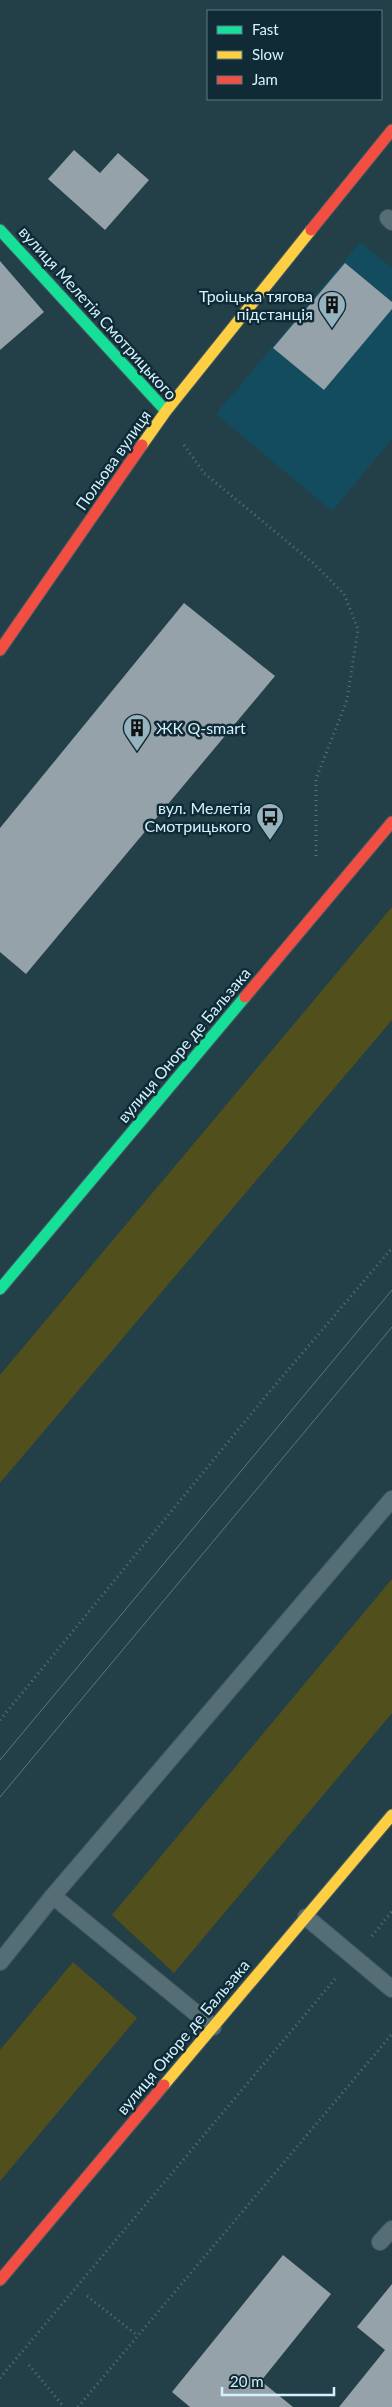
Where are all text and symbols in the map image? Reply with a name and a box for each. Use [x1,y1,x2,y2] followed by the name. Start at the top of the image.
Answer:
[207,10,382,100] legend
[252,20,279,38] text: Fast
[252,45,284,63] text: Slow
[252,70,278,88] text: Jam
[15,222,181,403] street label: вулиця Мелетія Смотрицького
[199,286,313,323] place label: Троiцька тягова пiдстанцiя
[317,290,347,329] building icon: Троiцька тягова пiдстанцiя
[71,406,154,513] street label: Польова вулиця
[122,713,152,752] building icon: ЖК Q-smart
[156,718,246,737] place label: ЖК Q-smart
[144,798,251,835] place label: вул. Мелетія Смотрицького
[255,802,285,841] bus stop icon: вул. Мелетія Смотрицького
[113,963,254,1126] street label: вулиця Оноре де Бальзака
[112,1955,253,2118] street label: вулиця Оноре де Бальзака
[222,2364,334,2396] scale bar
[230,2372,264,2390] text: 20 m

